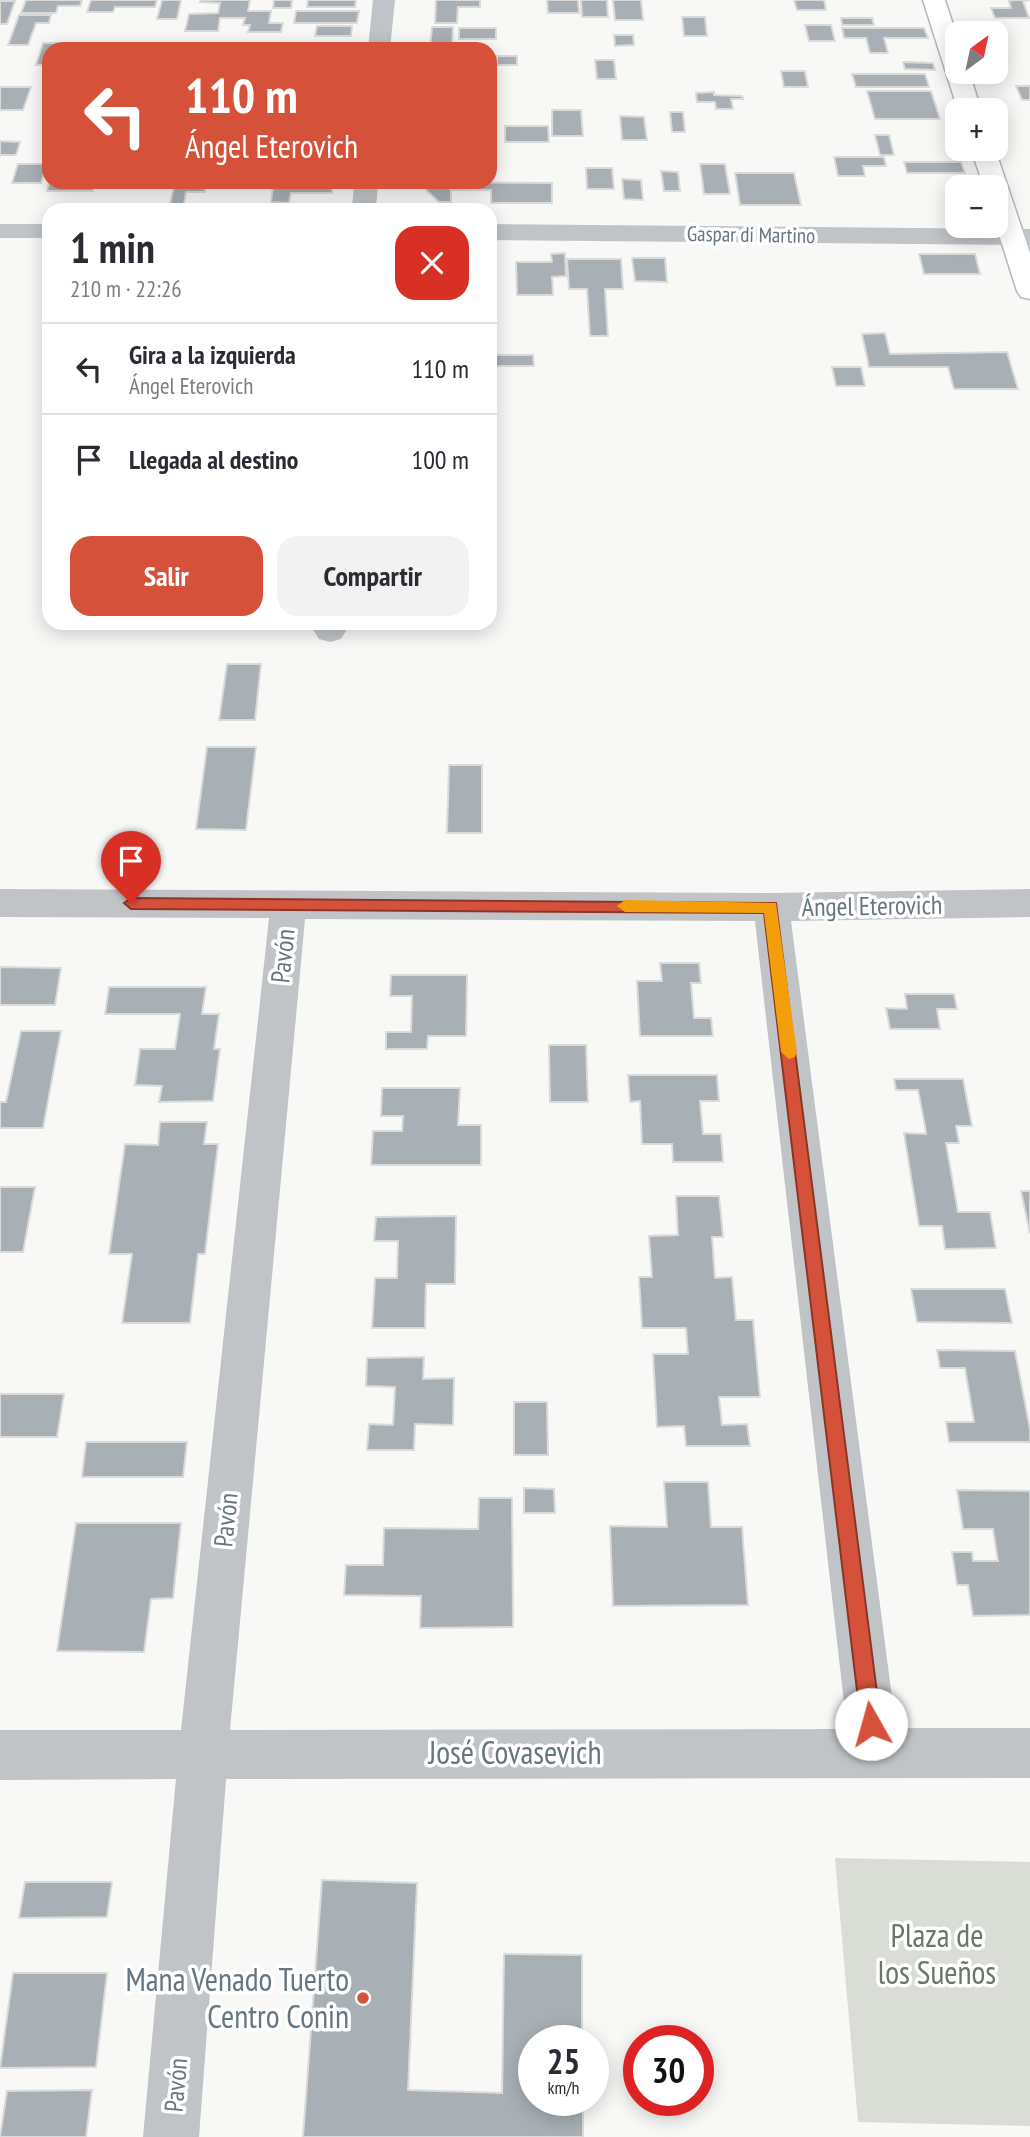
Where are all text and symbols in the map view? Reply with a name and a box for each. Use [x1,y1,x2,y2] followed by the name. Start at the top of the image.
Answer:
[945,21,1008,84] north arrow
[945,21,1008,238] map controls
[185,63,298,127] text: 110 m
[70,70,161,161] icon: left
[945,98,1008,161] button: +
[185,125,358,167] text: Ángel Eterovich
[945,175,1008,238] button: −
[70,220,155,275] text: 1 min
[687,220,815,249] street label: Gaspar di Martino
[395,226,469,300] button: close
[70,274,182,303] text: 210 m · 22:26
[129,338,296,371] text: Gira a la izquierda
[70,350,108,388] icon: left
[411,352,469,385] text: 110 m
[129,371,253,400] text: Ángel Eterovich
[70,441,108,479] icon: arrive
[129,443,298,476] text: Llegada al destino
[411,443,469,476] text: 100 m
[70,536,263,616] button: Salir
[277,536,469,616] button: Compartir
[101,831,161,903] pin
[112,842,150,880] icon: arrive
[801,888,943,923] street label: Ángel Eterovich
[263,927,302,985] street label: Pavón
[206,1491,245,1549] street label: Pavón
[834,1687,908,1761] position arrow
[427,1731,602,1773] street label: José Covasevich
[878,1914,996,1993] park label: Plaza de los Sueños
[125,1958,349,2037] place label: Mana Venado Tuerto Centro Conin
[355,1990,371,2006] marker: Mana Venado Tuerto Centro Conin
[623,2025,714,2116] speed limit sign: 30
[547,2038,580,2084] text: 25
[157,2057,194,2113] street label: Pavón
[548,2076,579,2099] text: km/h

